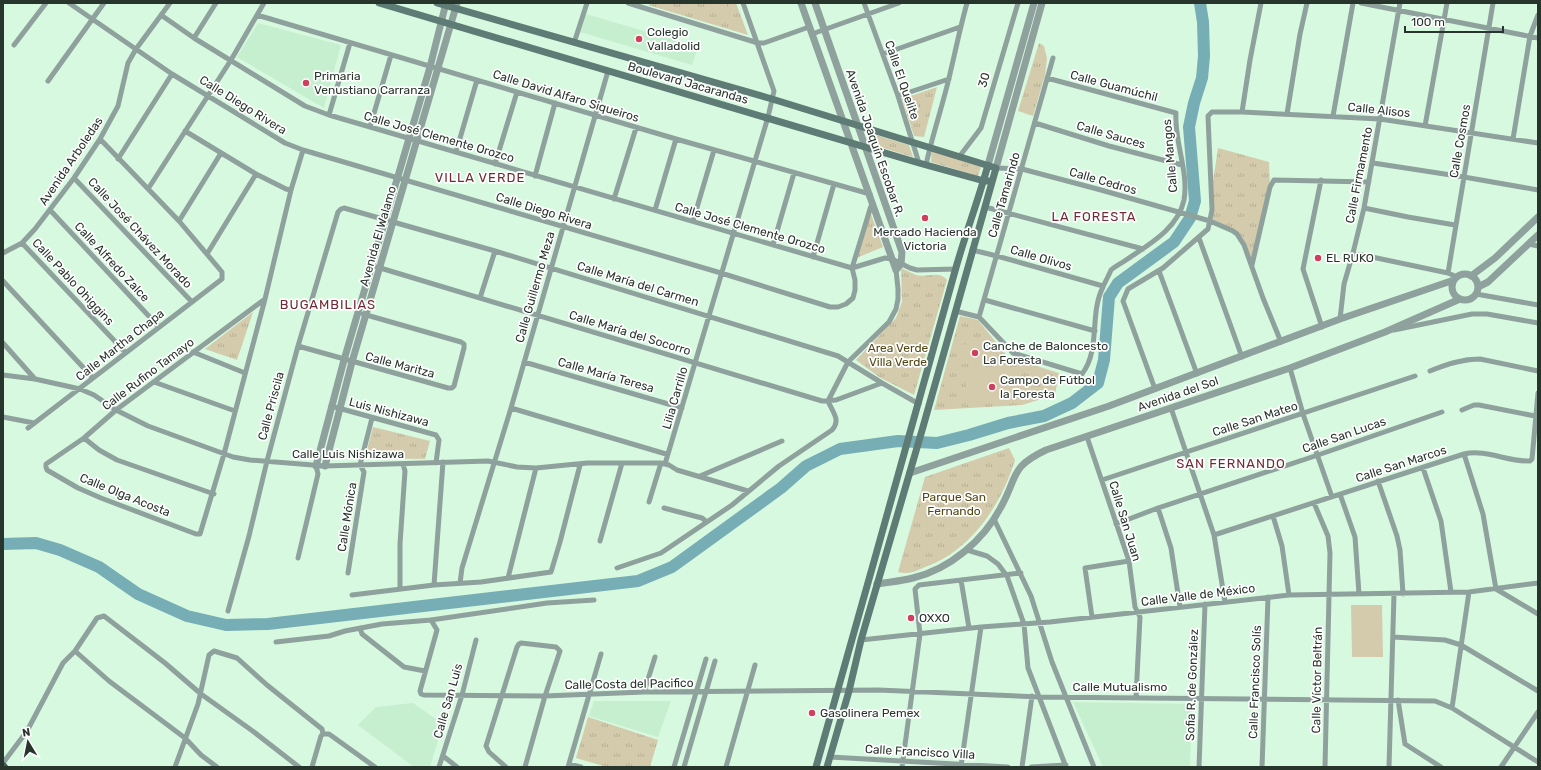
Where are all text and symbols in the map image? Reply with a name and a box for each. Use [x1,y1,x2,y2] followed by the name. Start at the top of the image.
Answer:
[1405,8,1503,34] scale bar
[1411,15,1445,29] text: 100 m
[647,25,700,53] place label: Colegio Valladolid
[634,34,644,44] marker: Colegio Valladolid
[882,39,922,122] street label: Calle El Quelite
[626,59,750,107] street label: Boulevard Jacarandas
[491,67,641,125] street label: Calle David Alfaro Siqueiros
[843,67,907,219] street label: Avenida Joaquín Escobar R.
[1069,68,1159,104] street label: Calle Guamúchil
[314,69,430,97] place label: Primaria Venustiano Carranza
[975,71,993,89] street label: 30
[197,73,289,137] street label: Calle Diego Rivera
[301,78,311,88] marker: Primaria Venustiano Carranza
[1347,100,1411,120] street label: Calle Alisos
[1447,103,1473,179] street label: Calle Cosmos
[362,109,516,165] street label: Calle José Clemente Orozco
[36,114,106,208] street label: Avenida Arboledas
[1075,119,1147,151] street label: Calle Sauces
[1160,119,1180,193] street label: Calle Mangos
[1343,125,1375,224] street label: Calle Firmamento
[985,151,1023,239] street label: Calle Tamarindo
[1068,165,1138,197] street label: Calle Cedros
[435,170,525,185] district label: VILLA VERDE
[85,175,195,291] street label: Calle José Chávez Morado
[357,184,399,288] street label: Avenida El Walamo
[494,190,594,232] street label: Calle Diego Rivera
[673,200,827,256] street label: Calle José Clemente Orozco
[1052,209,1136,224] district label: LA FORESTA
[920,213,930,223] marker: Mercado Hacienda Victoria
[72,219,153,305] street label: Calle Alfredo Zalce
[873,225,977,253] place label: Mercado Hacienda Victoria
[512,230,558,344] street label: Calle Guillermo Meza
[29,236,117,328] street label: Calle Pablo Ohiggins
[1009,243,1073,273] street label: Calle Olivos
[1326,251,1374,265] place label: EL RUKO
[1313,253,1323,263] marker: EL RUKO
[575,259,701,309] street label: Calle María del Carmen
[280,297,376,312] district label: BUGAMBILIAS
[73,306,167,384] street label: Calle Martha Chapa
[567,308,693,358] street label: Calle María del Socorro
[99,335,197,413] street label: Calle Rufino Tamayo
[983,339,1108,367] place label: Canche de Baloncesto La Foresta
[868,341,929,369] park label: Area Verde Villa Verde
[970,348,980,358] marker: Canche de Baloncesto La Foresta
[364,349,436,381] street label: Calle Maritza
[556,355,656,395] street label: Calle María Teresa
[659,365,691,431] street label: Lilia Carrillo
[255,370,287,442] street label: Calle Priscila
[1000,373,1095,401] place label: Campo de Fútbol la Foresta
[1136,374,1220,414] street label: Avenida del Sol
[987,382,997,392] marker: Campo de Fútbol la Foresta
[348,395,430,429] street label: Luis Nishizawa
[1211,399,1299,439] street label: Calle San Mateo
[1300,414,1388,456] street label: Calle San Lucas
[1354,443,1448,485] street label: Calle San Marcos
[292,447,404,461] street label: Calle Luis Nishizawa
[1176,456,1286,471] district label: SAN FERNANDO
[78,470,172,520] street label: Calle Olga Acosta
[1106,479,1144,563] street label: Calle San Juan
[335,481,359,553] street label: Calle Mónica
[922,490,986,518] park label: Parque San Fernando
[1140,581,1256,609] street label: Calle Valle de México
[919,611,950,625] place label: OXXO
[906,613,916,623] marker: OXXO
[1246,625,1264,739] street label: Calle Francisco Solís
[1309,627,1325,733] street label: Calle Víctor Beltrán
[1183,629,1201,741] street label: Sofia R. de González
[431,662,465,740] street label: Calle San Luis
[564,676,694,692] street label: Calle Costa del Pacifico
[1073,680,1168,694] street label: Calle Mutualismo
[820,706,920,720] place label: Gasolinera Pemex
[807,708,817,718] marker: Gasolinera Pemex
[8,722,48,762] north arrow
[21,726,31,740] text: N
[865,742,975,762] street label: Calle Francisco Villa

